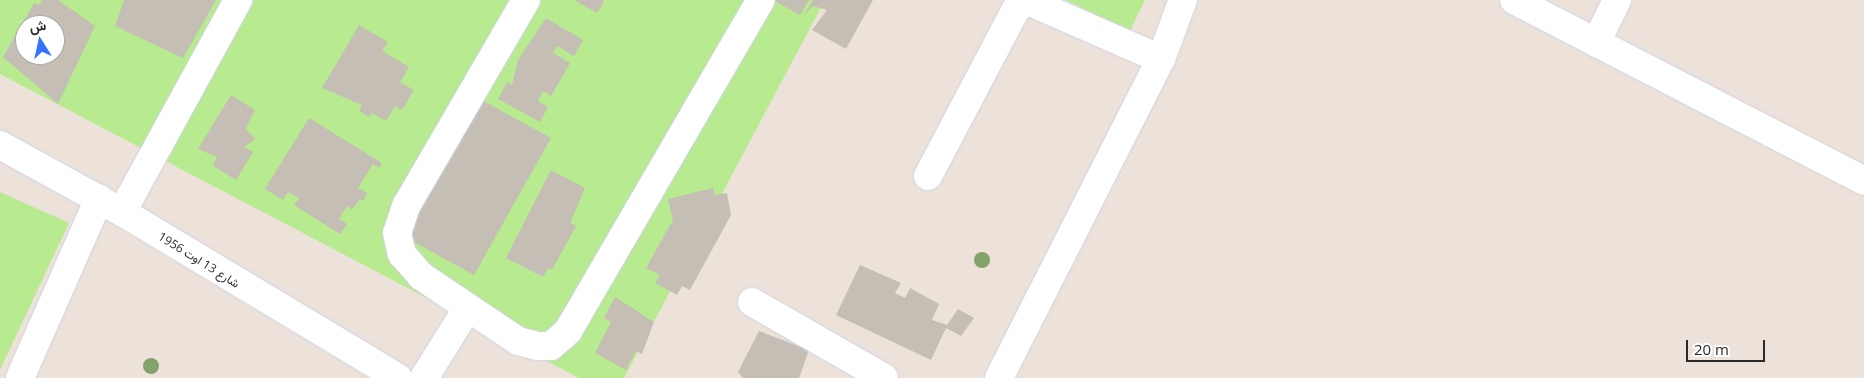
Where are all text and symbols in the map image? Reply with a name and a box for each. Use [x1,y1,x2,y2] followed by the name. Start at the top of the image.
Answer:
[15,15,65,65] north arrow
[28,15,47,37] text: ش
[156,229,242,291] street label: شارع 13 اوت 1956
[1689,330,1768,362] scale bar
[1694,339,1729,359] text: 20 m

